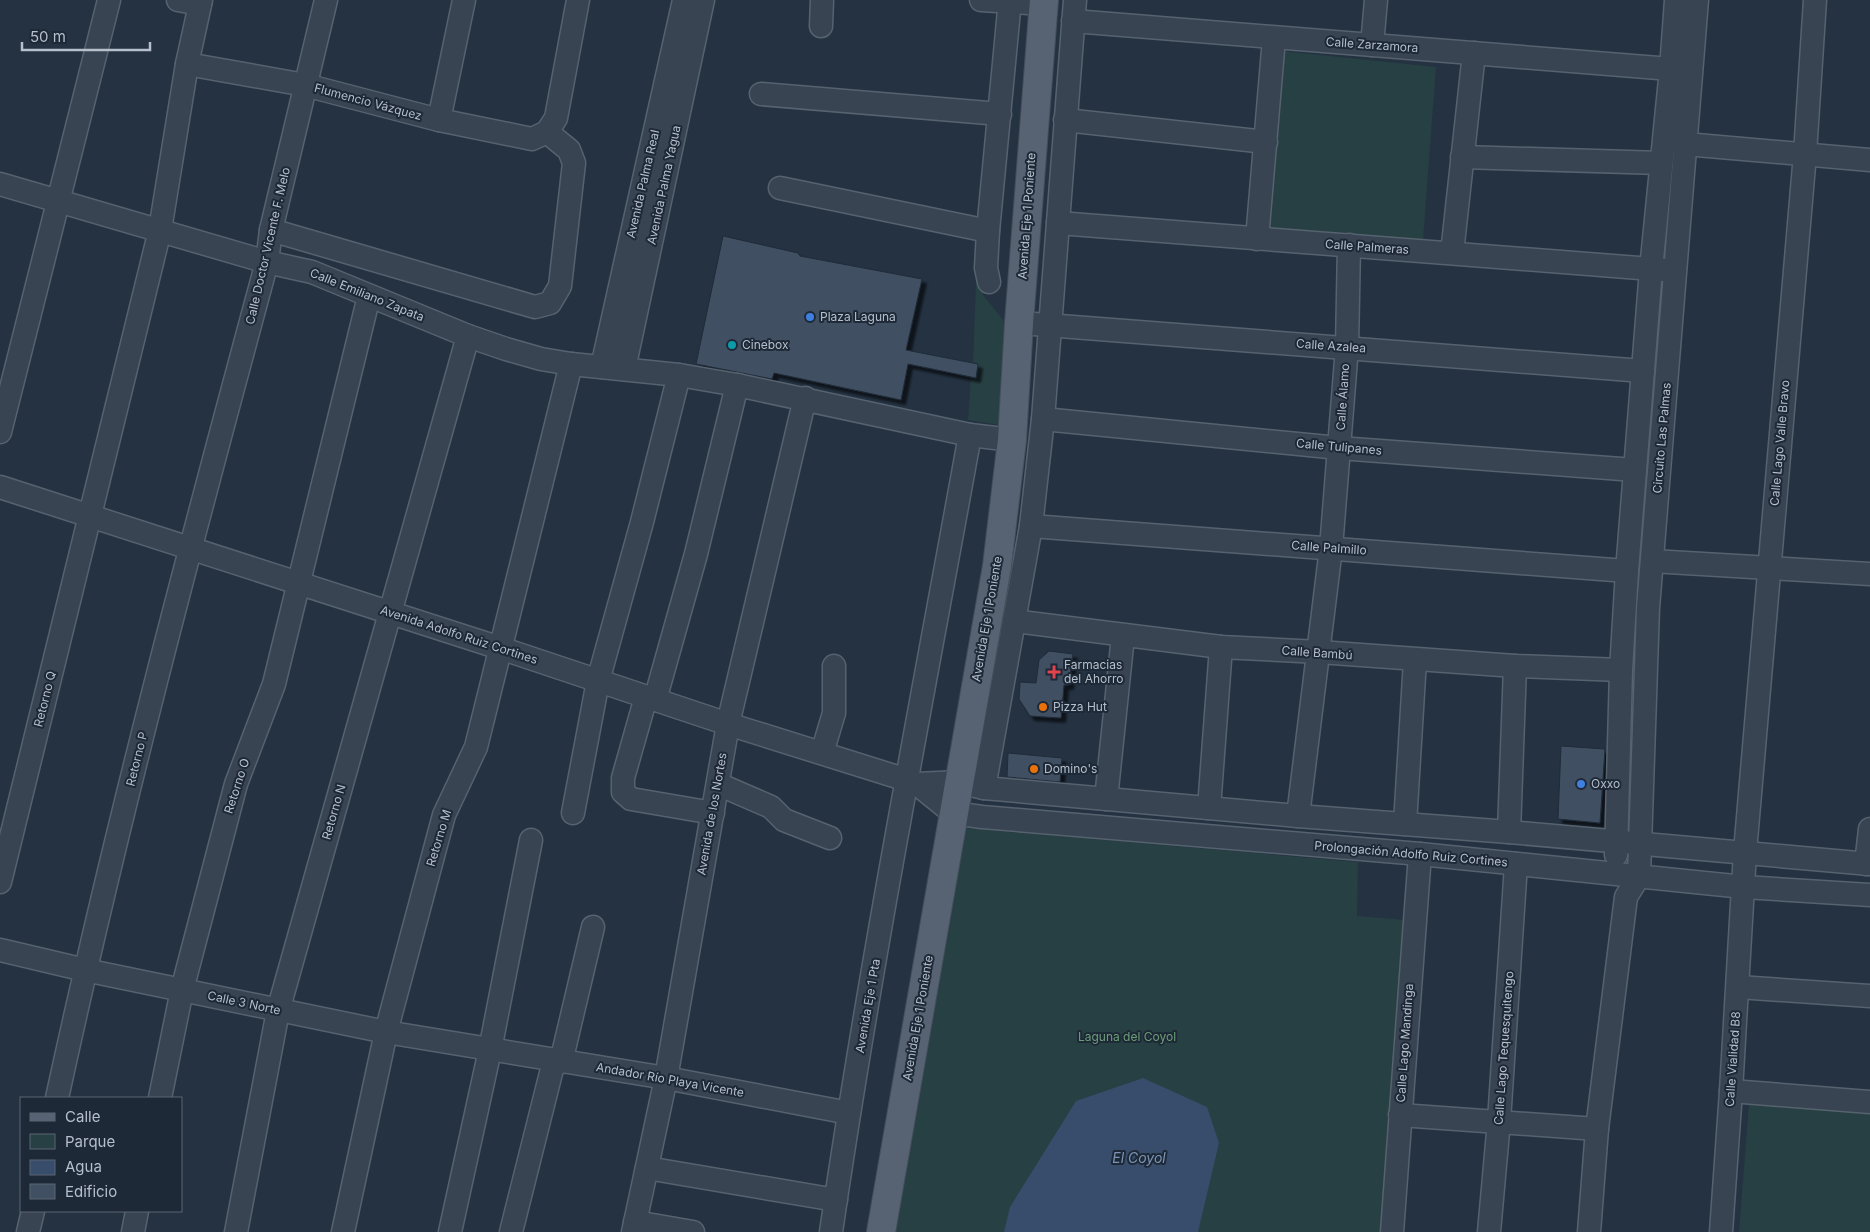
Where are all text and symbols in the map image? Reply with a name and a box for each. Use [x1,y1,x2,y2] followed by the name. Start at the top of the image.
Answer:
[22,20,150,52] scale bar
[30,27,66,46] text: 50 m
[1325,34,1419,55] street label: Calle Zarzamora
[313,80,424,123] street label: Flumencio Vázquez
[644,124,683,246] street label: Avenida Palma Yagua
[623,128,662,239] street label: Avenida Palma Real
[1015,152,1038,280] street label: Avenida Eje 1 Poniente
[242,166,293,326] street label: Calle Doctor Vicente F. Melo
[1325,236,1410,257] street label: Calle Palmeras
[308,265,426,324] street label: Calle Emiliano Zapata
[820,309,896,324] place label: Plaza Laguna
[804,311,816,323] marker: Plaza Laguna
[1296,336,1367,355] street label: Calle Azalea
[742,337,789,352] place label: Cinebox
[726,339,738,351] marker: Cinebox
[1333,363,1352,431] street label: Calle Álamo
[1767,379,1792,507] street label: Calle Lago Valle Bravo
[1649,382,1674,494] street label: Circuito Las Palmas
[1296,435,1383,458] street label: Calle Tulipanes
[1291,537,1367,558] street label: Calle Palmillo
[968,555,1005,683] street label: Avenida Eje 1 Poniente
[379,602,540,667] street label: Avenida Adolfo Ruiz Cortines
[1281,643,1353,662] street label: Calle Bambú
[1064,657,1123,686] place label: Farmacias del Ahorro
[1048,666,1060,678] marker: Farmacias del Ahorro
[30,669,59,728] street label: Retorno Q
[1053,699,1107,714] place label: Pizza Hut
[1037,701,1049,713] marker: Pizza Hut
[123,730,151,788] street label: Retorno P
[693,752,730,876] street label: Avenida de los Nortes
[221,756,252,815] street label: Retorno O
[1044,761,1097,776] place label: Domino's
[1028,763,1040,775] marker: Domino's
[1591,776,1620,791] place label: Oxxo
[1575,778,1587,790] marker: Oxxo
[318,782,349,841] street label: Retorno N
[423,808,454,868] street label: Retorno M
[1314,838,1508,869] street label: Prolongación Adolfo Ruiz Cortines
[899,954,936,1082] street label: Avenida Eje 1 Poniente
[852,958,883,1054] street label: Avenida Eje 1 Pta
[1491,970,1516,1126] street label: Calle Lago Tequesquitengo
[1393,983,1416,1103] street label: Calle Lago Mandinga
[206,987,282,1018] street label: Calle 3 Norte
[1722,1011,1743,1107] street label: Calle Vialidad B8
[1078,1029,1176,1044] park label: Laguna del Coyol
[595,1059,745,1100] street label: Andador Río Playa Vicente
[20,1097,182,1212] legend
[65,1107,100,1126] text: Calle
[65,1132,115,1151] text: Parque
[1112,1149,1166,1166] water label: El Coyol
[65,1157,102,1176] text: Agua
[65,1182,117,1201] text: Edificio

